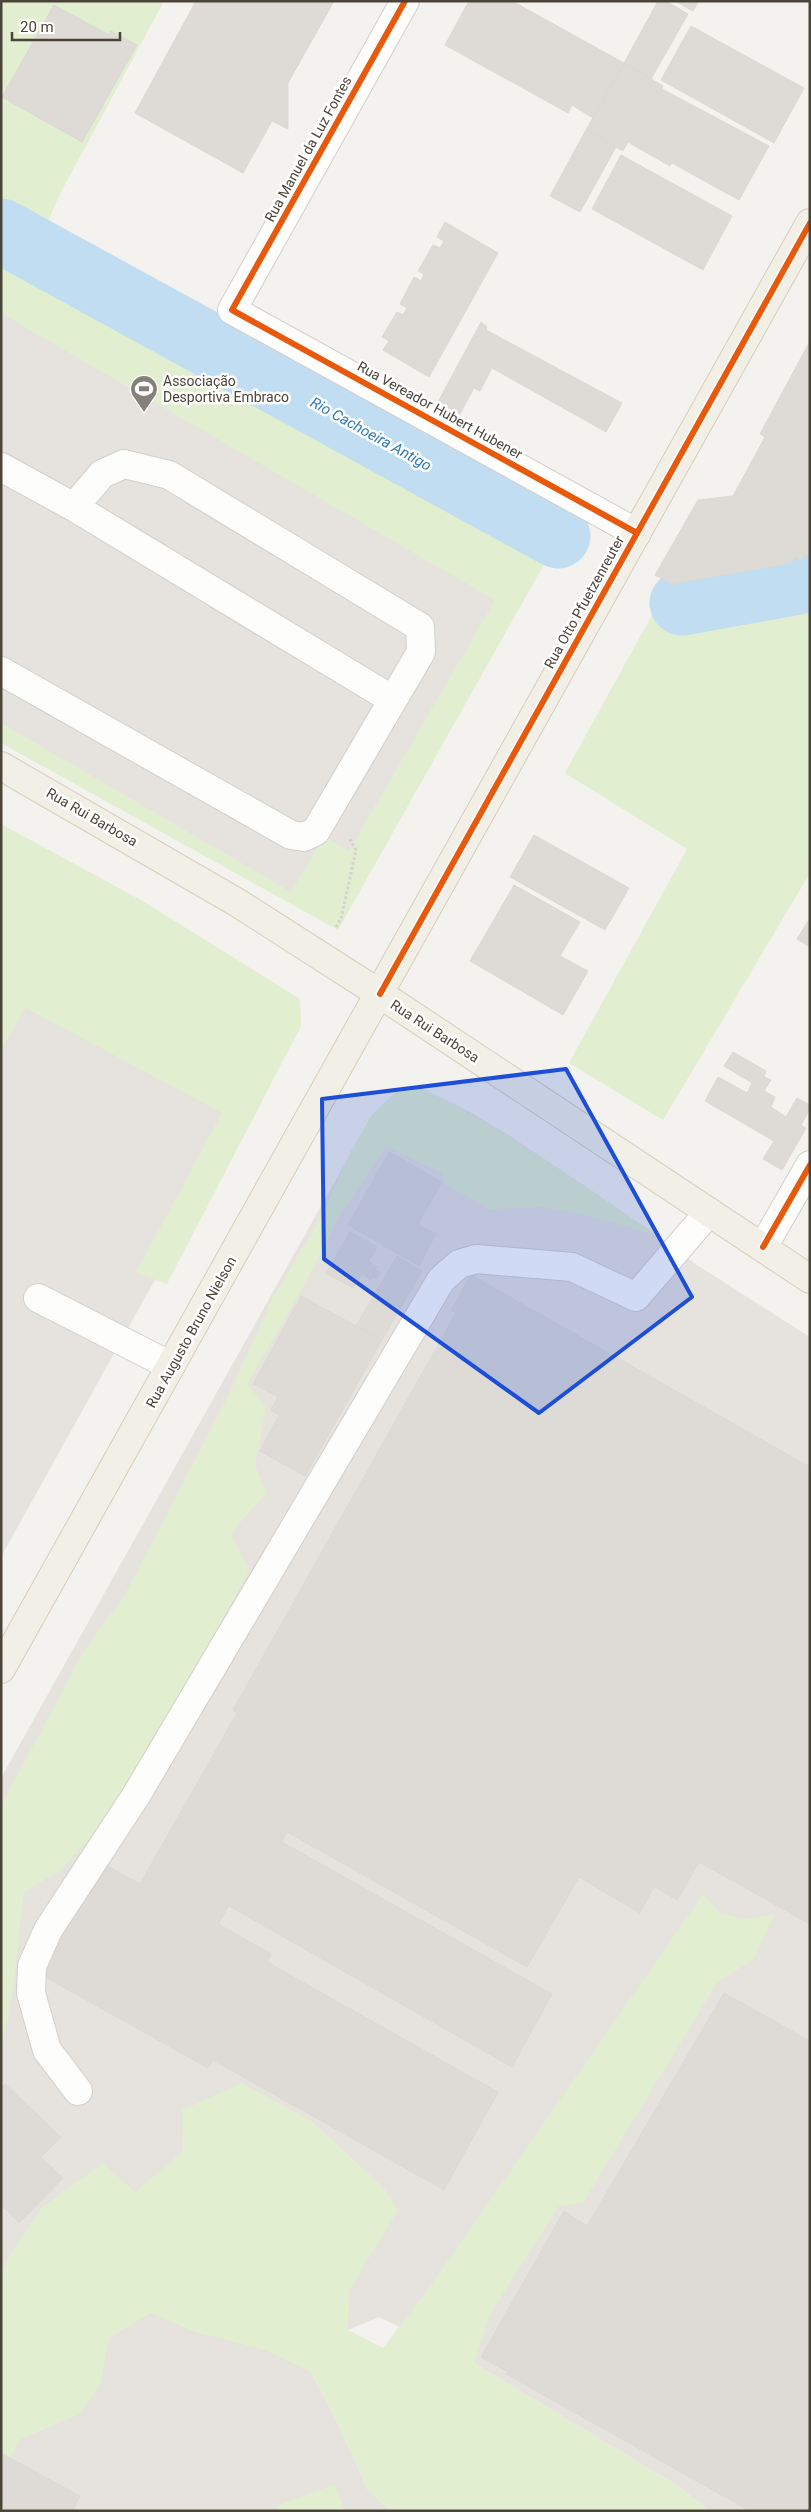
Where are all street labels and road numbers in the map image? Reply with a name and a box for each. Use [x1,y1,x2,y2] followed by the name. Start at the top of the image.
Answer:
[261,73,355,225] street label: Rua Manuel da Luz Fontes
[355,358,526,462] street label: Rua Vereador Hubert Hubener
[541,533,627,671] street label: Rua Otto Pfuetzenreuter
[44,784,140,850] street label: Rua Rui Barbosa
[388,996,482,1066] street label: Rua Rui Barbosa
[143,1254,239,1410] street label: Rua Augusto Bruno Nielson

